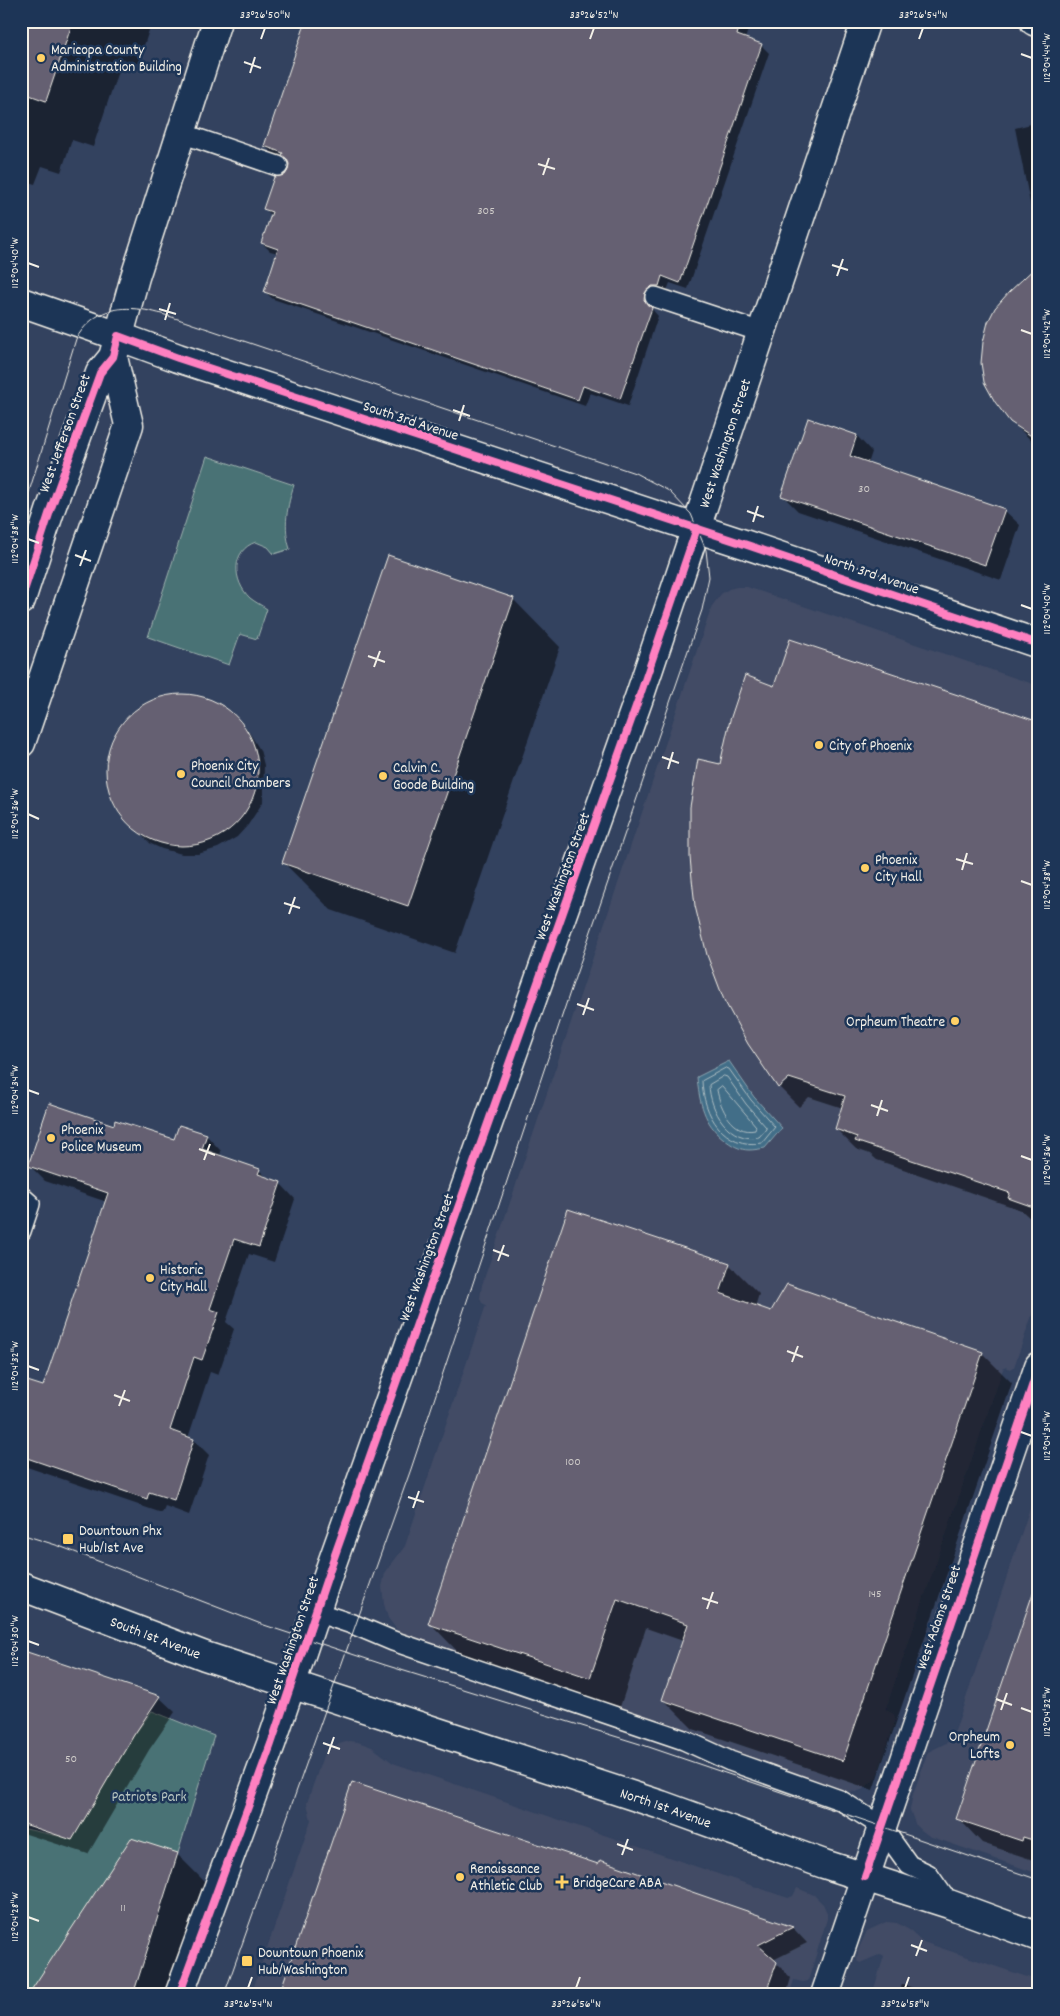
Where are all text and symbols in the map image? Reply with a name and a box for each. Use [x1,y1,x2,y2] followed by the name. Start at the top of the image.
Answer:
[240,7,290,24] text: 33°26'50"N
[570,7,619,24] text: 33°26'52"N
[899,7,947,24] text: 33°26'54"N
[1039,33,1056,83] text: 112°04'44"W
[51,40,182,79] place label: Maricopa County Administration Building
[35,52,47,64] marker: Maricopa County Administration Building
[477,203,495,220] house number: 305
[7,237,24,288] text: 112°04'40"W
[1039,309,1056,359] text: 112°04'42"W
[34,371,98,496] street label: West Jefferson Street
[694,376,758,511] street label: West Washington Street
[360,396,461,448] street label: South 3rd Avenue
[858,481,870,498] house number: 30
[7,514,24,564] text: 112°04'38"W
[821,548,922,602] street label: North 3rd Avenue
[1039,583,1056,634] text: 112°04'40"W
[829,736,912,758] place label: City of Phoenix
[813,739,825,751] marker: City of Phoenix
[191,756,291,795] place label: Phoenix City Council Chambers
[393,758,474,797] place label: Calvin C. Goode Building
[175,768,187,780] marker: Phoenix City Council Chambers
[377,770,389,782] marker: Calvin C. Goode Building
[7,789,24,839] text: 112°04'36"W
[531,809,597,944] street label: West Washington Street
[875,850,922,889] place label: Phoenix City Hall
[1039,860,1056,910] text: 112°04'38"W
[859,862,871,874] marker: Phoenix City Hall
[846,1012,945,1034] place label: Orpheum Theatre
[949,1015,961,1027] marker: Orpheum Theatre
[7,1065,24,1115] text: 112°04'34"W
[61,1120,142,1159] place label: Phoenix Police Museum
[45,1132,57,1144] marker: Phoenix Police Museum
[1039,1135,1056,1185] text: 112°04'36"W
[395,1190,461,1325] street label: West Washington Street
[160,1260,207,1299] place label: Historic City Hall
[144,1272,156,1284] marker: Historic City Hall
[7,1341,24,1391] text: 112°04'32"W
[1039,1411,1056,1461] text: 112°04'34"W
[565,1454,581,1471] house number: 100
[79,1521,162,1560] place label: Downtown Phx Hub/1st Ave
[61,1532,75,1546] marker: Downtown Phx Hub/1st Ave
[912,1562,968,1673] street label: West Adams Street
[262,1573,326,1708] street label: West Washington Street
[868,1586,882,1603] house number: 145
[106,1612,204,1666] street label: South 1st Avenue
[7,1615,24,1667] text: 112°04'30"W
[1039,1687,1056,1737] text: 112°04'32"W
[949,1727,1000,1766] place label: Orpheum Lofts
[1004,1739,1016,1751] marker: Orpheum Lofts
[65,1751,77,1768] house number: 50
[617,1783,714,1835] street label: North 1st Avenue
[111,1787,187,1809] park label: Patriots Park
[470,1859,542,1898] place label: Renaissance Athletic Club
[454,1871,466,1883] marker: Renaissance Athletic Club
[573,1873,662,1895] place label: BridgeCare ABA
[555,1875,569,1889] marker: BridgeCare ABA
[7,1892,24,1942] text: 112°04'28"W
[120,1900,126,1917] house number: 11
[258,1943,364,1982] place label: Downtown Phoenix Hub/Washington
[240,1954,254,1968] marker: Downtown Phoenix Hub/Washington
[224,1996,272,2013] text: 33°26'54"N
[551,1996,601,2013] text: 33°26'56"N
[881,1996,929,2013] text: 33°26'58"N

